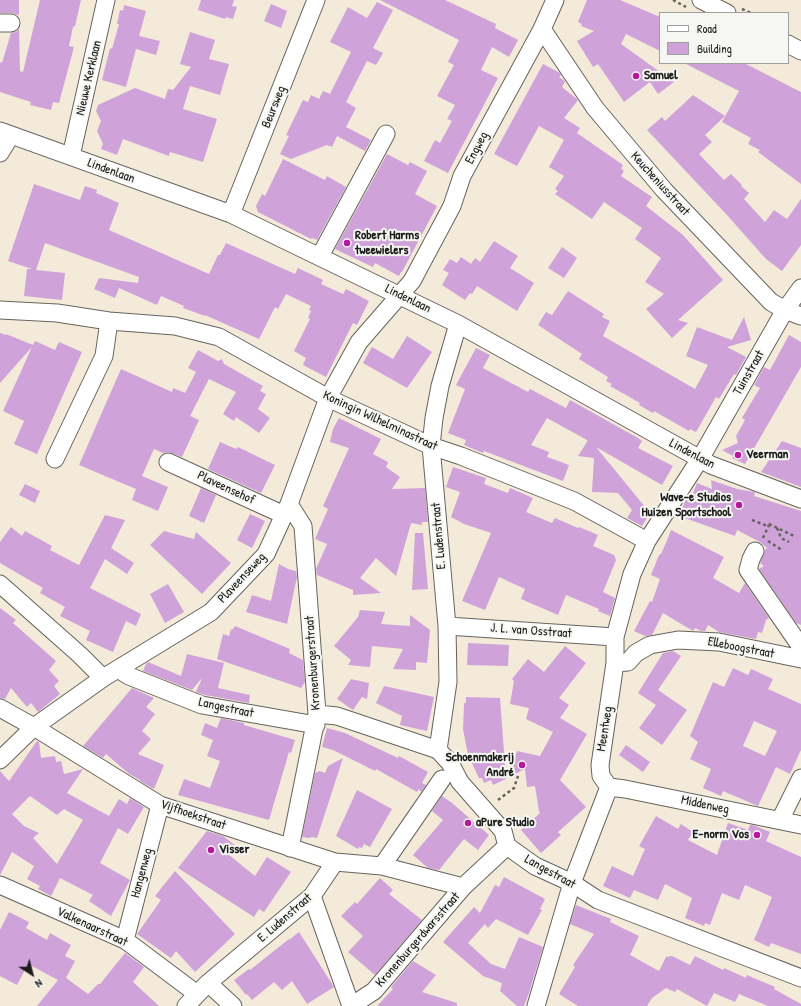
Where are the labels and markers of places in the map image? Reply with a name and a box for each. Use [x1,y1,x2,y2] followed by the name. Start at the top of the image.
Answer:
[644,68,678,84] place label: Samuel
[631,71,641,81] marker: Samuel
[355,228,419,259] place label: Robert Harms tweewielers
[342,238,352,248] marker: Robert Harms tweewielers
[746,447,788,463] place label: Veerman
[733,450,743,460] marker: Veerman
[642,490,731,521] place label: Wave-e Studios Huizen Sportschool
[734,500,744,510] marker: Wave-e Studios Huizen Sportschool
[446,750,514,781] place label: Schoenmakerij André
[517,760,527,770] marker: Schoenmakerij André
[476,815,535,831] place label: aPure Studio
[463,818,473,828] marker: aPure Studio
[693,827,749,843] place label: E-norm Vos
[752,830,762,840] marker: E-norm Vos
[219,842,249,858] place label: Visser
[206,845,216,855] marker: Visser

